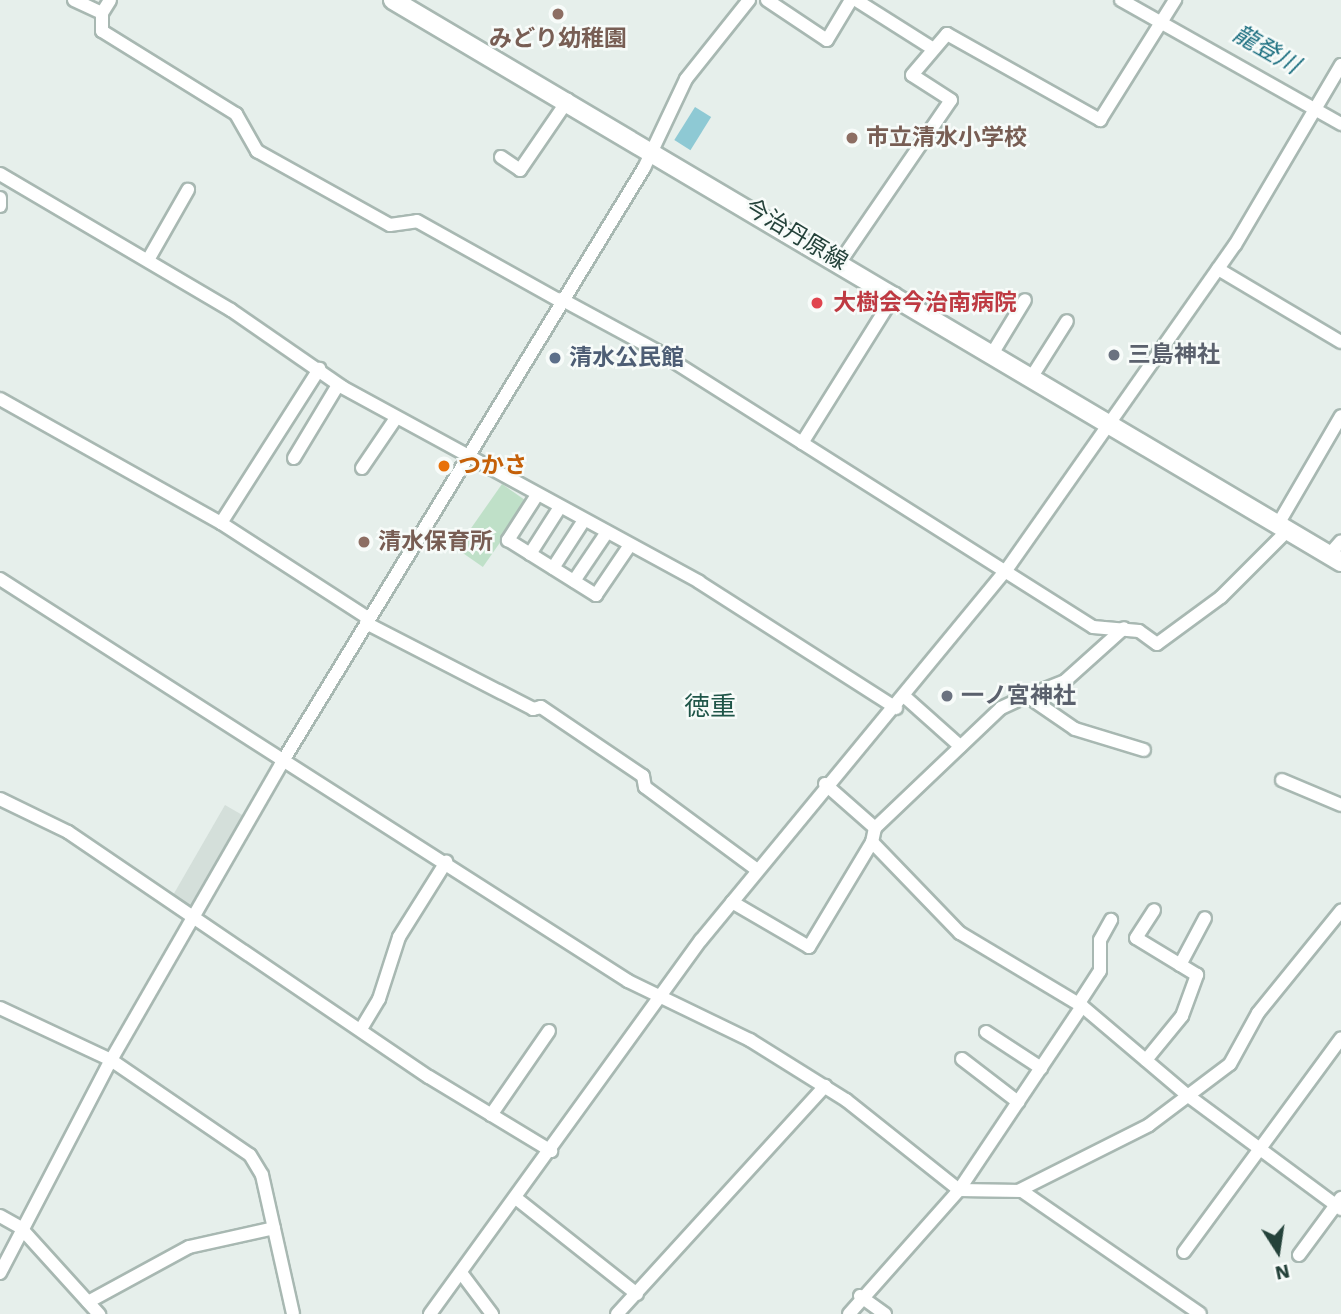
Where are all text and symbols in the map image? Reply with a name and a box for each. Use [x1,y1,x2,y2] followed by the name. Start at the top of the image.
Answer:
[550,6,566,22] marker: みどり幼稚園
[1228,20,1304,80] water label: 龍登川
[489,25,627,53] place label: みどり幼稚園
[866,124,1027,152] place label: 市立清水小学校
[844,130,860,146] marker: 市立清水小学校
[740,194,852,276] street label: 今治丹原線
[833,289,1017,317] place label: 大樹会今治南病院
[807,293,827,313] marker: 大樹会今治南病院
[1128,341,1220,369] place label: 三島神社
[569,344,684,372] place label: 清水公民館
[1106,347,1122,363] marker: 三島神社
[547,350,563,366] marker: 清水公民館
[458,452,527,480] place label: つかさ
[436,458,452,474] marker: つかさ
[378,528,493,556] place label: 清水保育所
[356,534,372,550] marker: 清水保育所
[961,682,1076,710] place label: 一ノ宮神社
[939,688,955,704] marker: 一ノ宮神社
[684,691,736,723] district label: 徳重
[1243,1216,1313,1286] north arrow
[1273,1259,1292,1285] text: N

